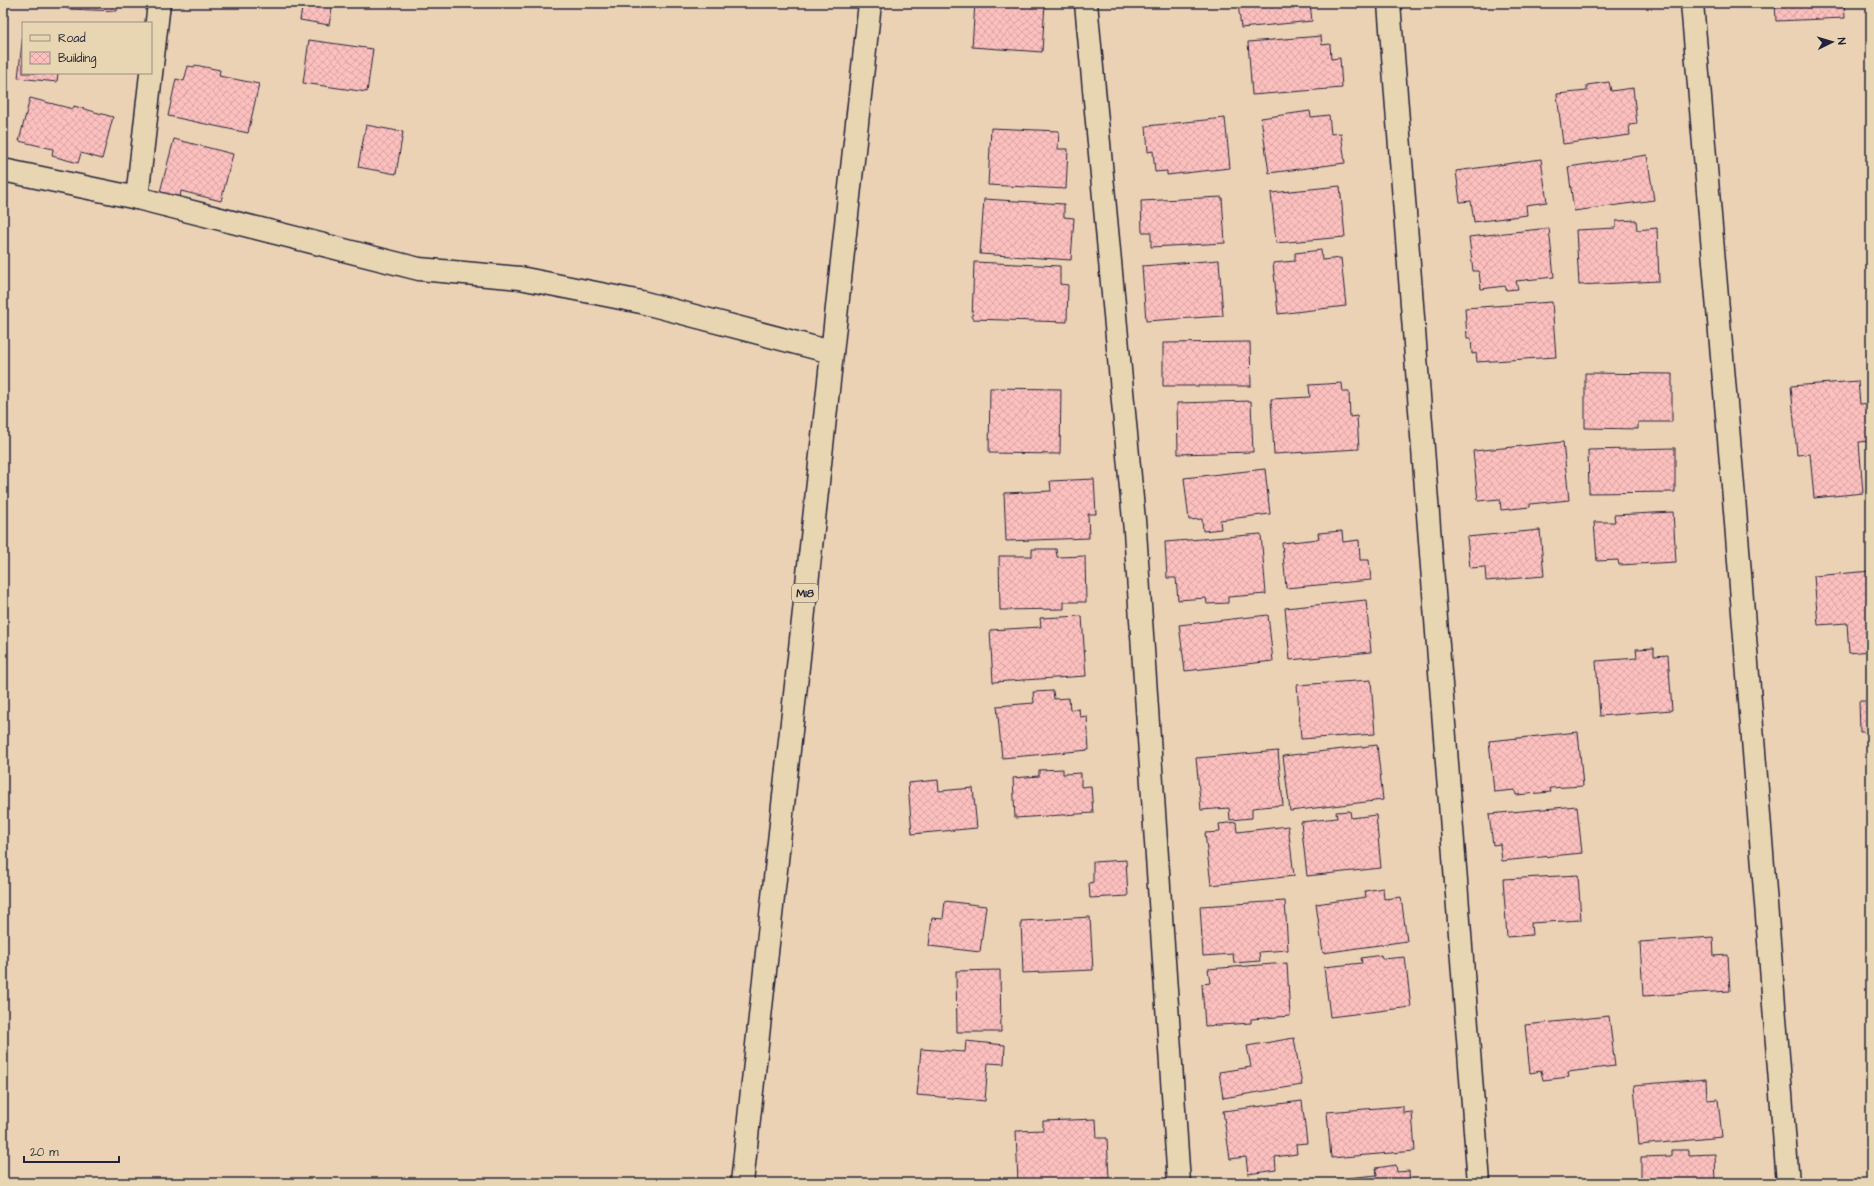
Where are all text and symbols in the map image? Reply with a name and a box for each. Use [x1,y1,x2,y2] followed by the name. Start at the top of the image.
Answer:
[22,22,152,74] legend
[1812,22,1852,62] north arrow
[58,30,86,47] text: Road
[1834,37,1849,45] text: N
[58,50,96,68] text: Building
[792,584,818,602] road number: M18
[24,1138,119,1164] scale bar
[30,1144,59,1161] text: 20 m

